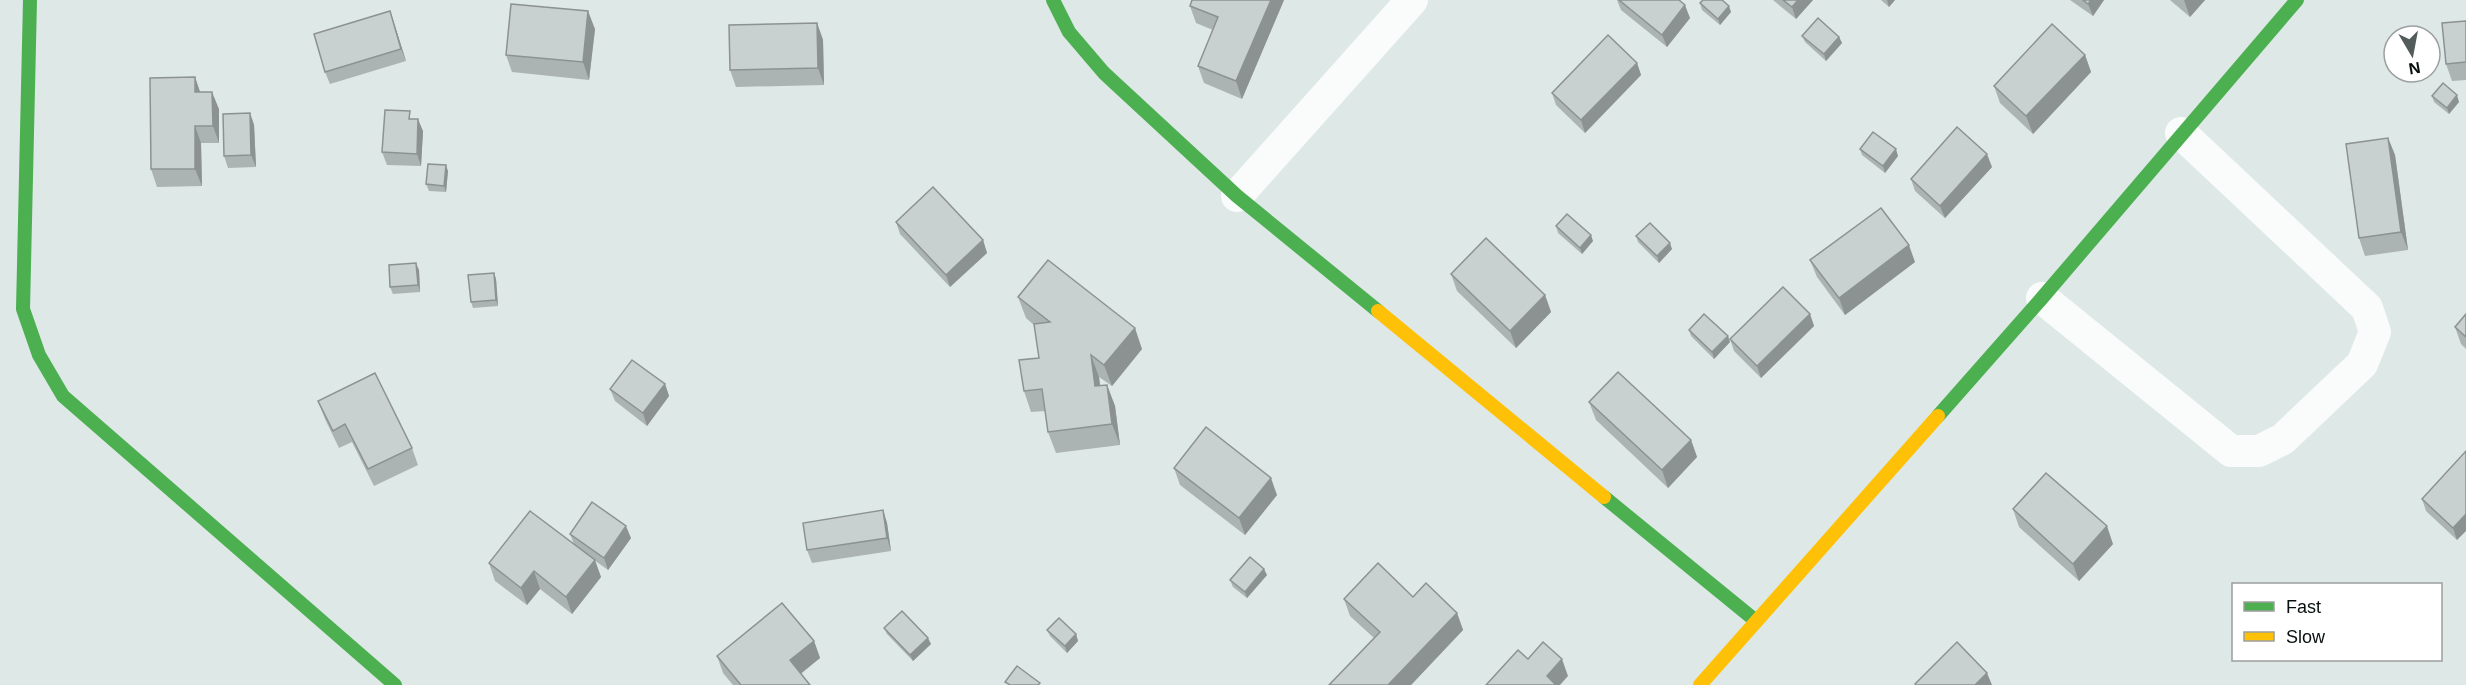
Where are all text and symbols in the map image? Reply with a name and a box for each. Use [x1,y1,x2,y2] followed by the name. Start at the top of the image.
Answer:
[2382,24,2442,84] north arrow
[2407,59,2422,78] text: N
[2232,583,2442,661] legend
[2286,597,2321,617] text: Fast
[2286,627,2326,647] text: Slow

